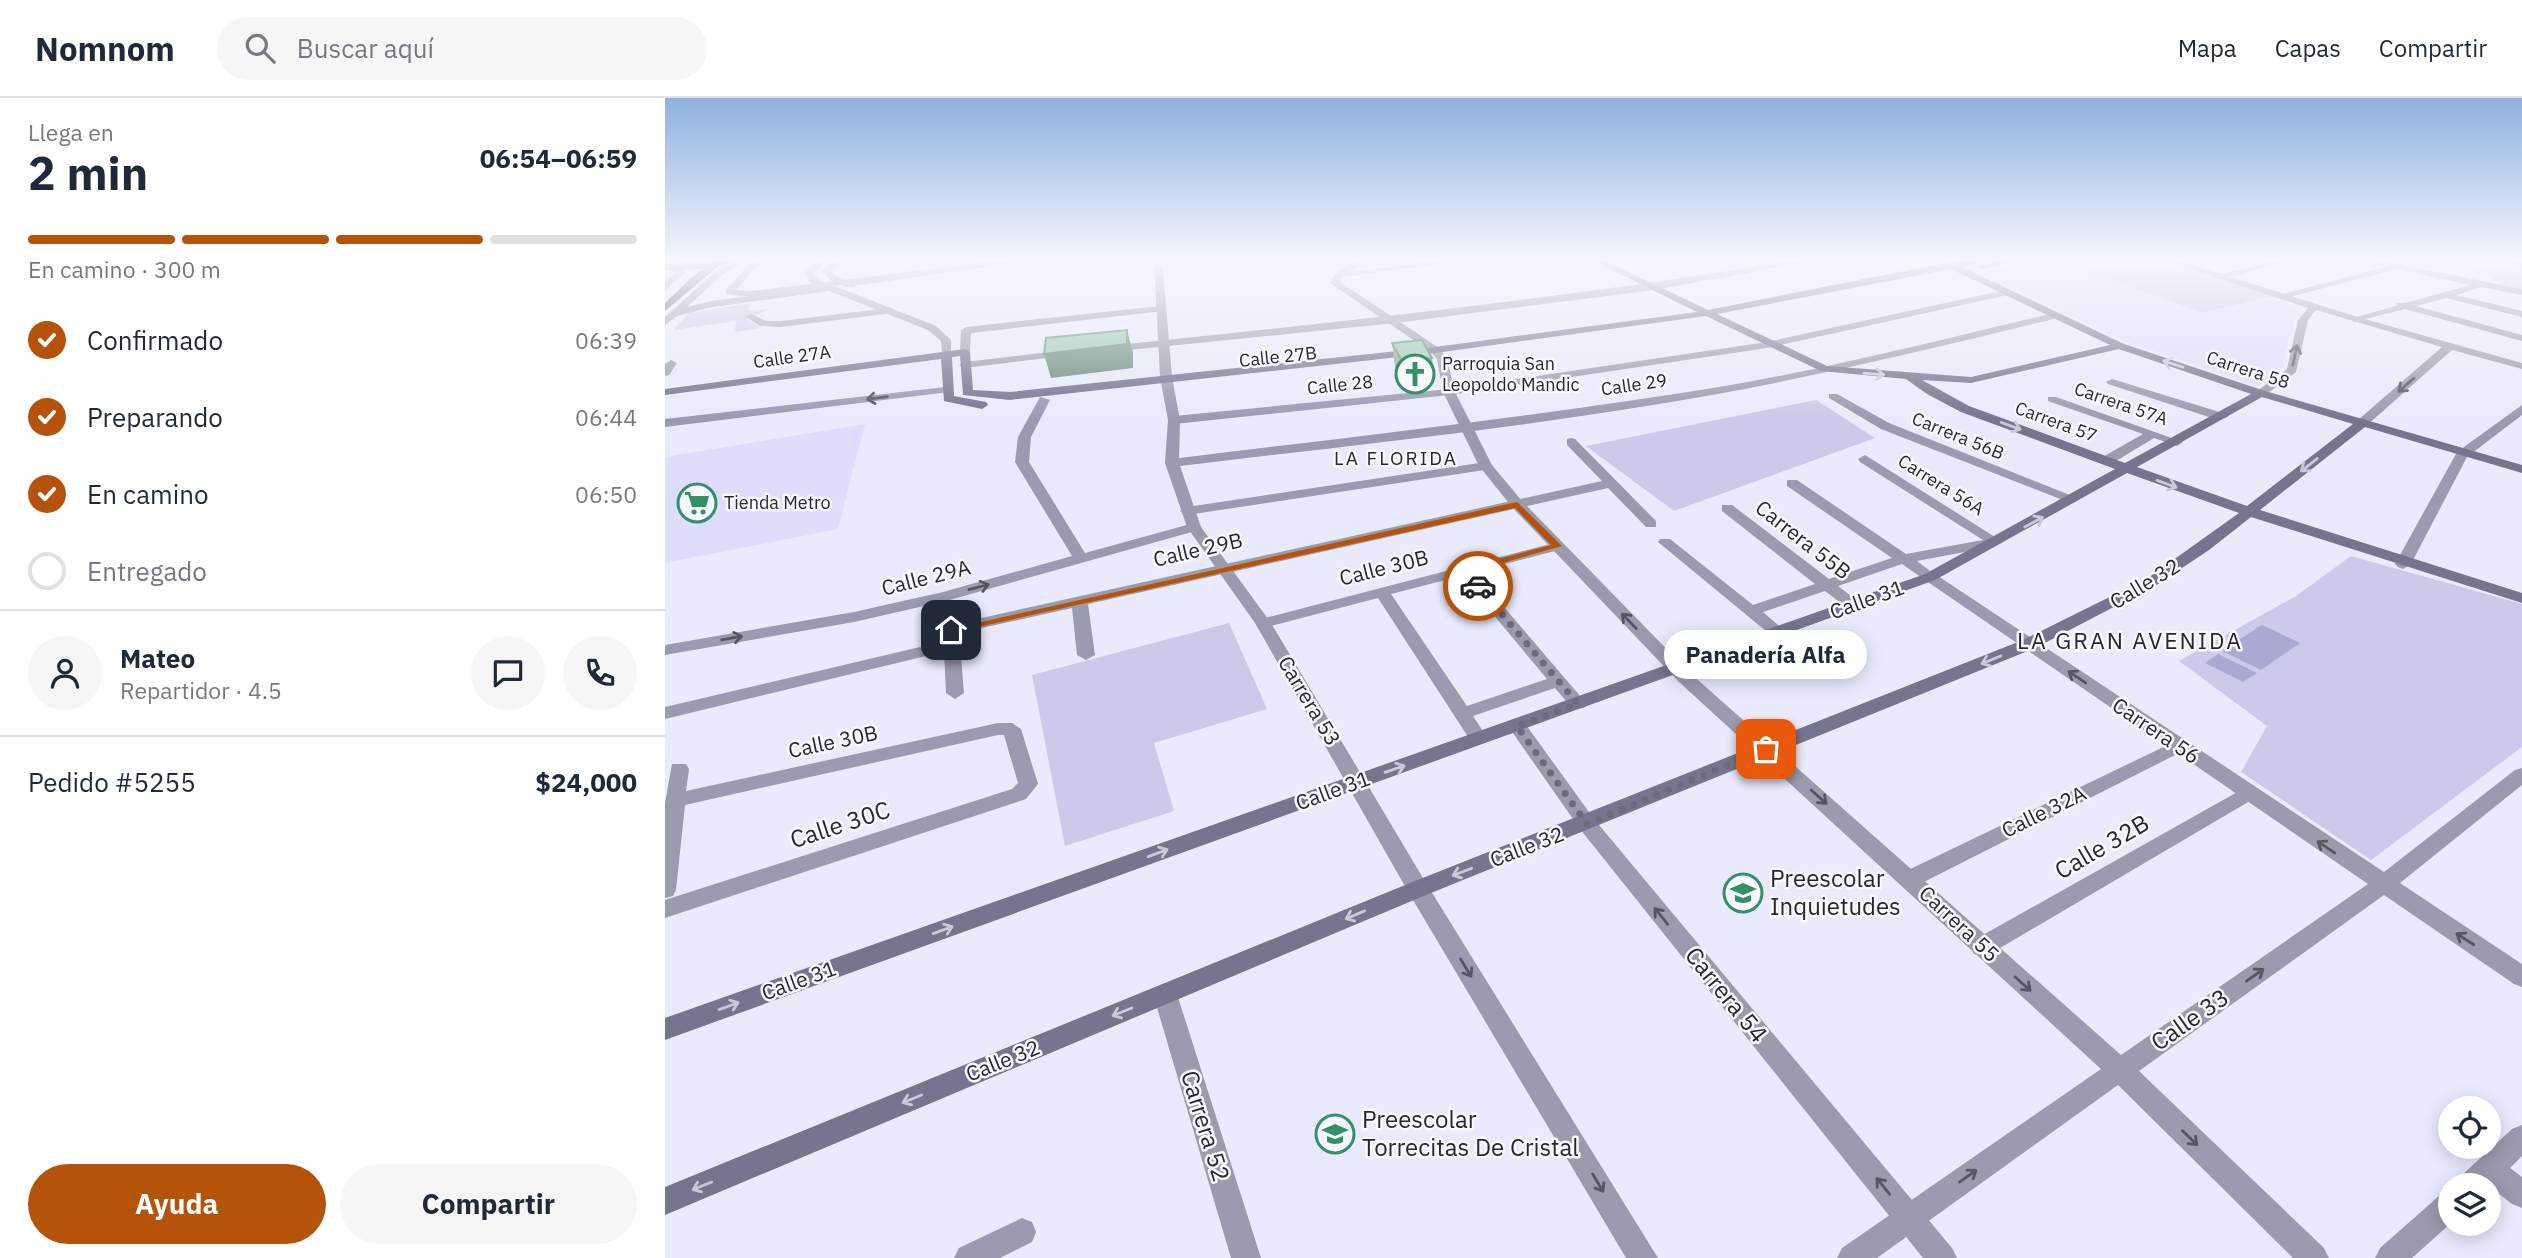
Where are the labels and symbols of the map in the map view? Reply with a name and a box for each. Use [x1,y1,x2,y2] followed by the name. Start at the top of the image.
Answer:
[752,340,832,373] street label: Calle 27A
[1238,341,1318,372] street label: Calle 27B
[2289,344,2303,367] one-way arrow
[2204,345,2293,394] street label: Carrera 58
[1442,352,1579,396] place label: Parroquia San Leopoldo Mandic
[1394,353,1436,395] church icon: Parroquia San Leopoldo Mandic
[2162,357,2184,369] one-way arrow
[1862,367,1885,380] one-way arrow
[1600,369,1668,401] street label: Calle 29
[1306,370,1374,399] street label: Calle 28
[2071,377,2171,430] street label: Carrera 57A
[2397,377,2415,393] one-way arrow
[866,392,889,405] one-way arrow
[2012,396,2100,447] street label: Carrera 57
[1909,407,2008,464] street label: Carrera 56B
[1999,421,2021,433] one-way arrow
[1334,446,1458,470] district label: LA FLORIDA
[1894,449,1989,520] street label: Carrera 56A
[2300,458,2318,473] one-way arrow
[2156,478,2178,491] one-way arrow
[676,482,718,524] supermarket icon: Tienda Metro
[724,491,831,514] place label: Tienda Metro
[1750,493,1857,585] street label: Carrera 55B
[2023,514,2043,528] one-way arrow
[1150,525,1245,573] street label: Calle 29B
[1336,542,1431,592] street label: Calle 30B
[1443,551,1513,621] courier
[2104,551,2185,615] street label: Calle 32
[878,552,973,602] street label: Calle 29A
[1826,573,1908,625] street label: Calle 31
[967,579,989,592] one-way arrow
[921,600,981,660] pin
[1621,612,1638,629] one-way arrow
[2017,625,2243,655] district label: LA GRAN AVENIDA
[1665,630,1867,679] callout: Panadería Alfa
[720,631,743,644] one-way arrow
[1272,650,1348,751] street label: Carrera 53
[1981,654,2002,667] one-way arrow
[2068,670,2088,684] one-way arrow
[2107,691,2206,770] street label: Carrera 56
[785,718,880,764] street label: Calle 30B
[1736,719,1796,779] pin
[1384,762,1406,774] one-way arrow
[1292,764,1374,816] street label: Calle 31
[1997,779,2090,844] street label: Calle 32A
[1810,789,1828,805] one-way arrow
[786,793,894,855] street label: Calle 30C
[2048,806,2155,886] street label: Calle 32B
[1486,819,1568,873] street label: Calle 32
[2317,839,2336,854] one-way arrow
[1146,846,1168,858] one-way arrow
[1770,862,1901,922] place label: Preescolar Inquietudes
[1451,867,1473,880] one-way arrow
[1722,872,1764,914] school or university icon: Preescolar Inquietudes
[1914,879,2006,968] street label: Carrera 55
[1654,907,1669,925] one-way arrow
[1345,910,1366,923] one-way arrow
[932,923,954,935] one-way arrow
[2456,932,2475,946] one-way arrow
[1678,940,1775,1049] street label: Carrera 54
[758,954,840,1006] street label: Calle 31
[1460,958,1474,978] one-way arrow
[2245,968,2264,982] one-way arrow
[2014,975,2031,992] one-way arrow
[2144,981,2235,1058] street label: Calle 33
[718,999,740,1011] one-way arrow
[1112,1006,1133,1019] one-way arrow
[962,1033,1044,1088] street label: Calle 32
[1174,1066,1238,1185] street label: Carrera 52
[902,1093,923,1106] one-way arrow
[1362,1103,1579,1163] place label: Preescolar Torrecitas De Cristal
[1314,1113,1356,1155] school or university icon: Preescolar Torrecitas De Cristal
[2181,1129,2198,1146] one-way arrow
[1958,1169,1977,1184] one-way arrow
[1591,1173,1605,1193] one-way arrow
[1875,1178,1891,1196] one-way arrow
[691,1180,713,1193] one-way arrow

